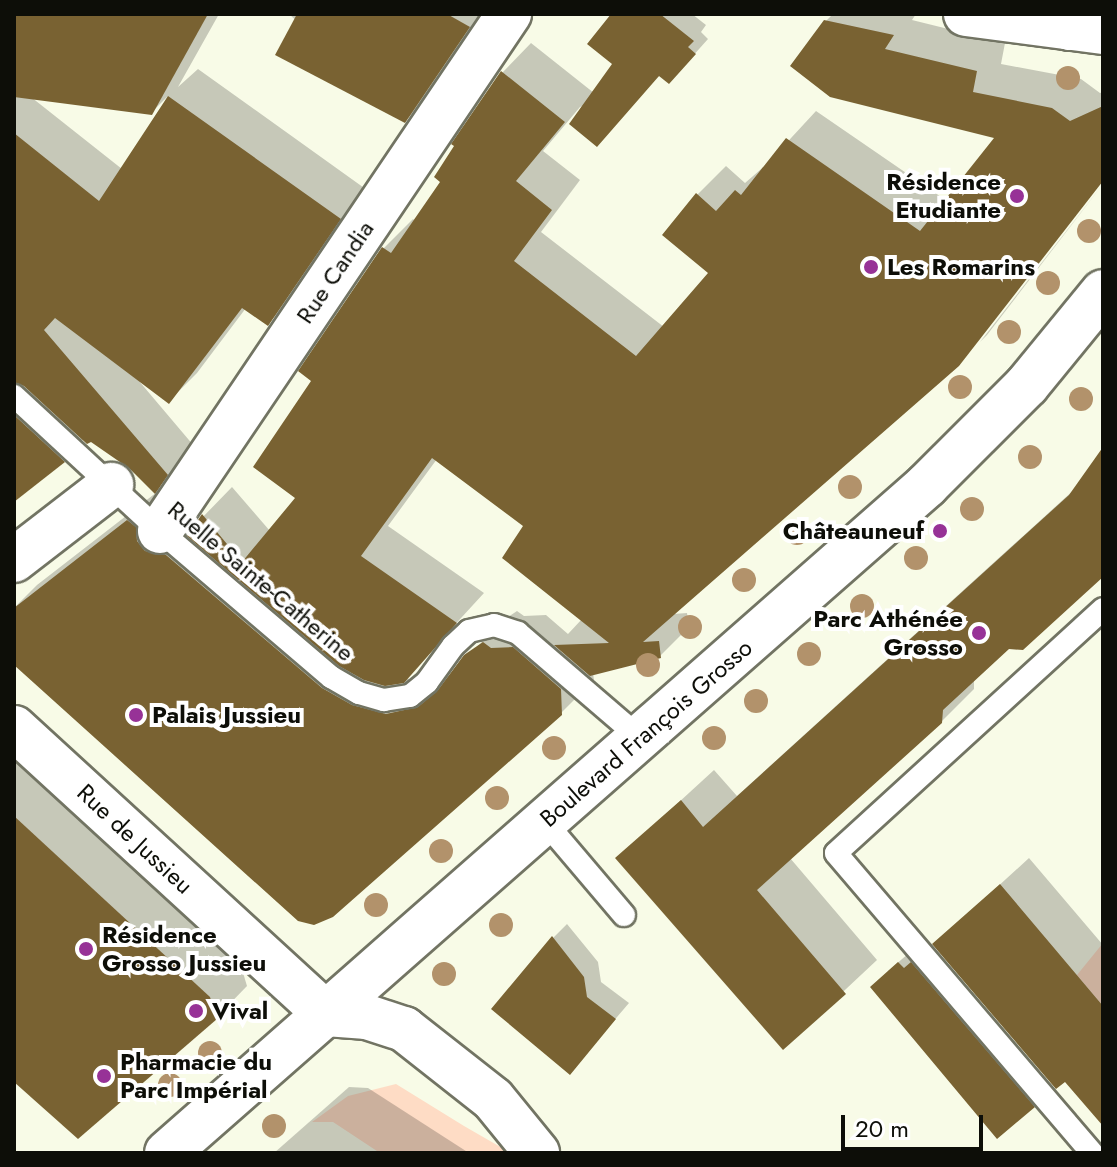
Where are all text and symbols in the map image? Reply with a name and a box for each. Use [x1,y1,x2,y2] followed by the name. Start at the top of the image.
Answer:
[886,168,1001,224] place label: Résidence Etudiante
[1008,187,1026,205] marker: Résidence Etudiante
[290,215,380,329] street label: Rue Candia
[887,253,1035,281] place label: Les Romarins
[862,258,880,276] marker: Les Romarins
[162,495,360,667] street label: Ruelle Sainte-Catherine
[783,517,924,545] place label: Châteauneuf
[931,522,949,540] marker: Châteauneuf
[813,605,963,661] place label: Parc Athénée Grosso
[970,624,988,642] marker: Parc Athénée Grosso
[534,633,758,833] street label: Boulevard François Grosso
[152,701,301,729] place label: Palais Jussieu
[127,706,145,724] marker: Palais Jussieu
[71,778,199,900] street label: Rue de Jussieu
[102,921,266,977] place label: Résidence Grosso Jussieu
[77,940,95,958] marker: Résidence Grosso Jussieu
[212,997,268,1025] place label: Vival
[187,1002,205,1020] marker: Vival
[120,1048,272,1104] place label: Pharmacie du Parc Impérial
[95,1067,113,1085] marker: Pharmacie du Parc Impérial
[845,1099,987,1149] scale bar
[855,1111,909,1146] text: 20 m

